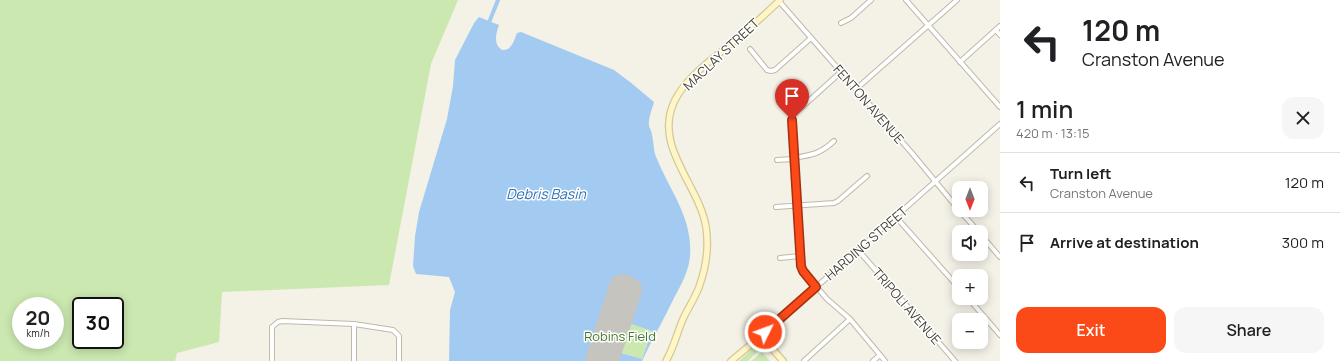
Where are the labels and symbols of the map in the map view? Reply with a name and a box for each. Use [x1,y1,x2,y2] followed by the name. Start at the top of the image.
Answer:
[679,14,763,94] street label: MACLAY STREET
[830,61,908,147] street label: FENTON AVENUE
[775,79,809,120] pin
[952,181,988,217] north arrow
[506,184,586,203] water label: Debris Basin
[821,202,911,284] street label: HARDING STREET
[869,264,945,348] street label: TRIPOLI AVENUE
[72,297,124,349] speed limit sign: 30
[744,311,786,353] position arrow
[584,327,656,345] park label: Robins Field

